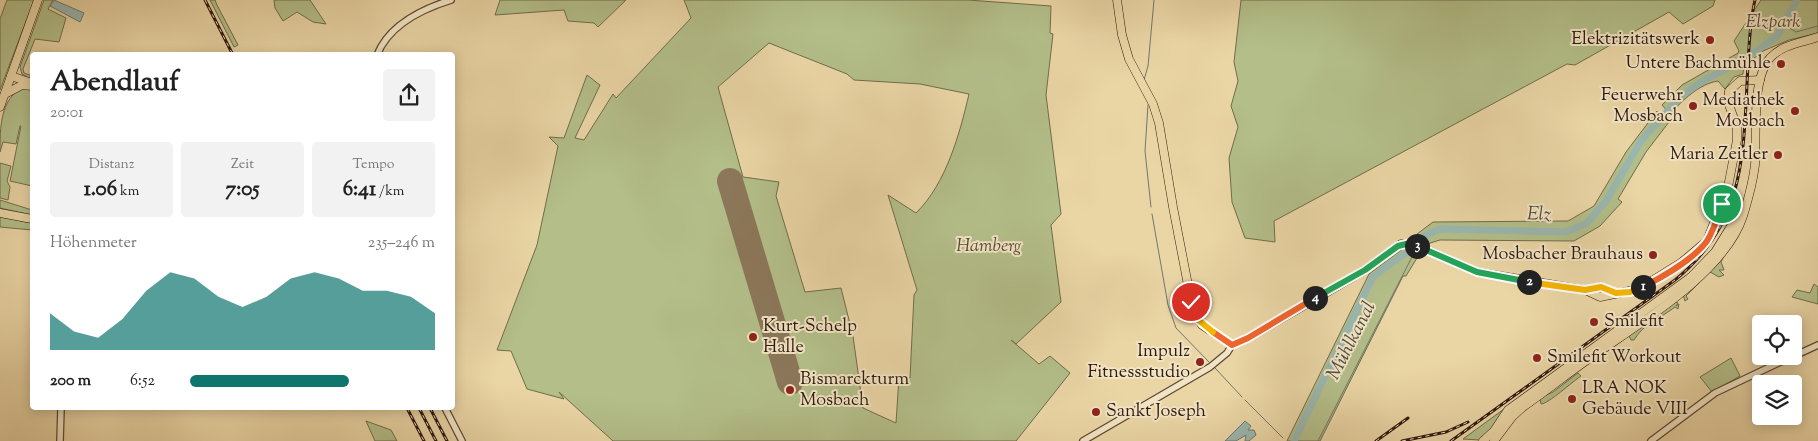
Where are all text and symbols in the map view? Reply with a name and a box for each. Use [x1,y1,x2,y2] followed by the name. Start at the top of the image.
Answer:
[1746,10,1800,36] park label: Elzpark
[1571,27,1700,53] place label: Elektrizitätswerk
[1704,34,1716,46] marker: Elektrizitätswerk
[1625,51,1771,77] place label: Untere Bachmühle
[1775,58,1787,70] marker: Untere Bachmühle
[50,63,179,103] text: Abendlauf
[383,69,435,121] button: share
[1601,83,1683,130] place label: Feuerwehr Mosbach
[1702,88,1785,135] place label: Mediathek Mosbach
[1687,100,1699,112] marker: Feuerwehr Mosbach
[50,102,84,125] text: 20:01
[1789,105,1801,117] marker: Mediathek Mosbach
[1670,142,1768,168] place label: Maria Zeitler
[1772,149,1784,161] marker: Maria Zeitler
[89,155,134,175] text: Distanz
[231,155,254,175] text: Zeit
[353,155,395,175] text: Tempo
[84,175,117,205] text: 1.06
[225,175,260,205] text: 7:05
[343,175,376,205] text: 6:41
[117,182,139,202] text: km
[376,182,404,202] text: /km
[1701,183,1743,225] pin
[1708,190,1736,218] icon: arrive
[1527,201,1552,229] water label: Elz
[50,232,137,255] text: Höhenmeter
[368,232,435,255] text: 235–246 m
[956,234,1022,260] park label: Hamberg
[1404,234,1430,258] pin: 3
[1415,236,1420,256] text: 3
[1482,242,1643,268] place label: Mosbacher Brauhaus
[1647,249,1659,261] marker: Mosbacher Brauhaus
[1516,270,1542,294] pin: 2
[1526,272,1533,292] text: 2
[1630,274,1656,300] pin: 1
[1641,277,1646,297] text: 1
[1170,281,1212,323] pin
[1302,286,1328,310] pin: 4
[1177,288,1205,316] icon: check
[1312,288,1319,308] text: 4
[1321,297,1383,385] water label: Mühlkanal
[1604,309,1664,335] place label: Smilefit
[763,314,857,361] place label: Kurt-Schelp Halle
[1752,315,1802,425] map controls
[1752,315,1802,365] button: locate
[1588,316,1600,328] marker: Smilefit
[747,331,759,343] marker: Kurt-Schelp Halle
[1087,339,1190,386] place label: Impulz Fitnessstudio
[1547,345,1681,371] place label: Smilefit Workout
[1531,352,1543,364] marker: Smilefit Workout
[1194,356,1206,368] marker: Impulz Fitnessstudio
[800,367,909,414] place label: Bismarckturm Mosbach
[50,370,91,393] text: 200 m
[130,370,155,393] text: 6:52
[1752,375,1802,425] button: layers
[1582,376,1688,423] place label: LRA NOK Gebäude VIII
[784,384,796,396] marker: Bismarckturm Mosbach
[1566,393,1578,405] marker: LRA NOK Gebäude VIII
[1106,399,1207,425] place label: Sankt Joseph
[1090,406,1102,418] marker: Sankt Joseph

